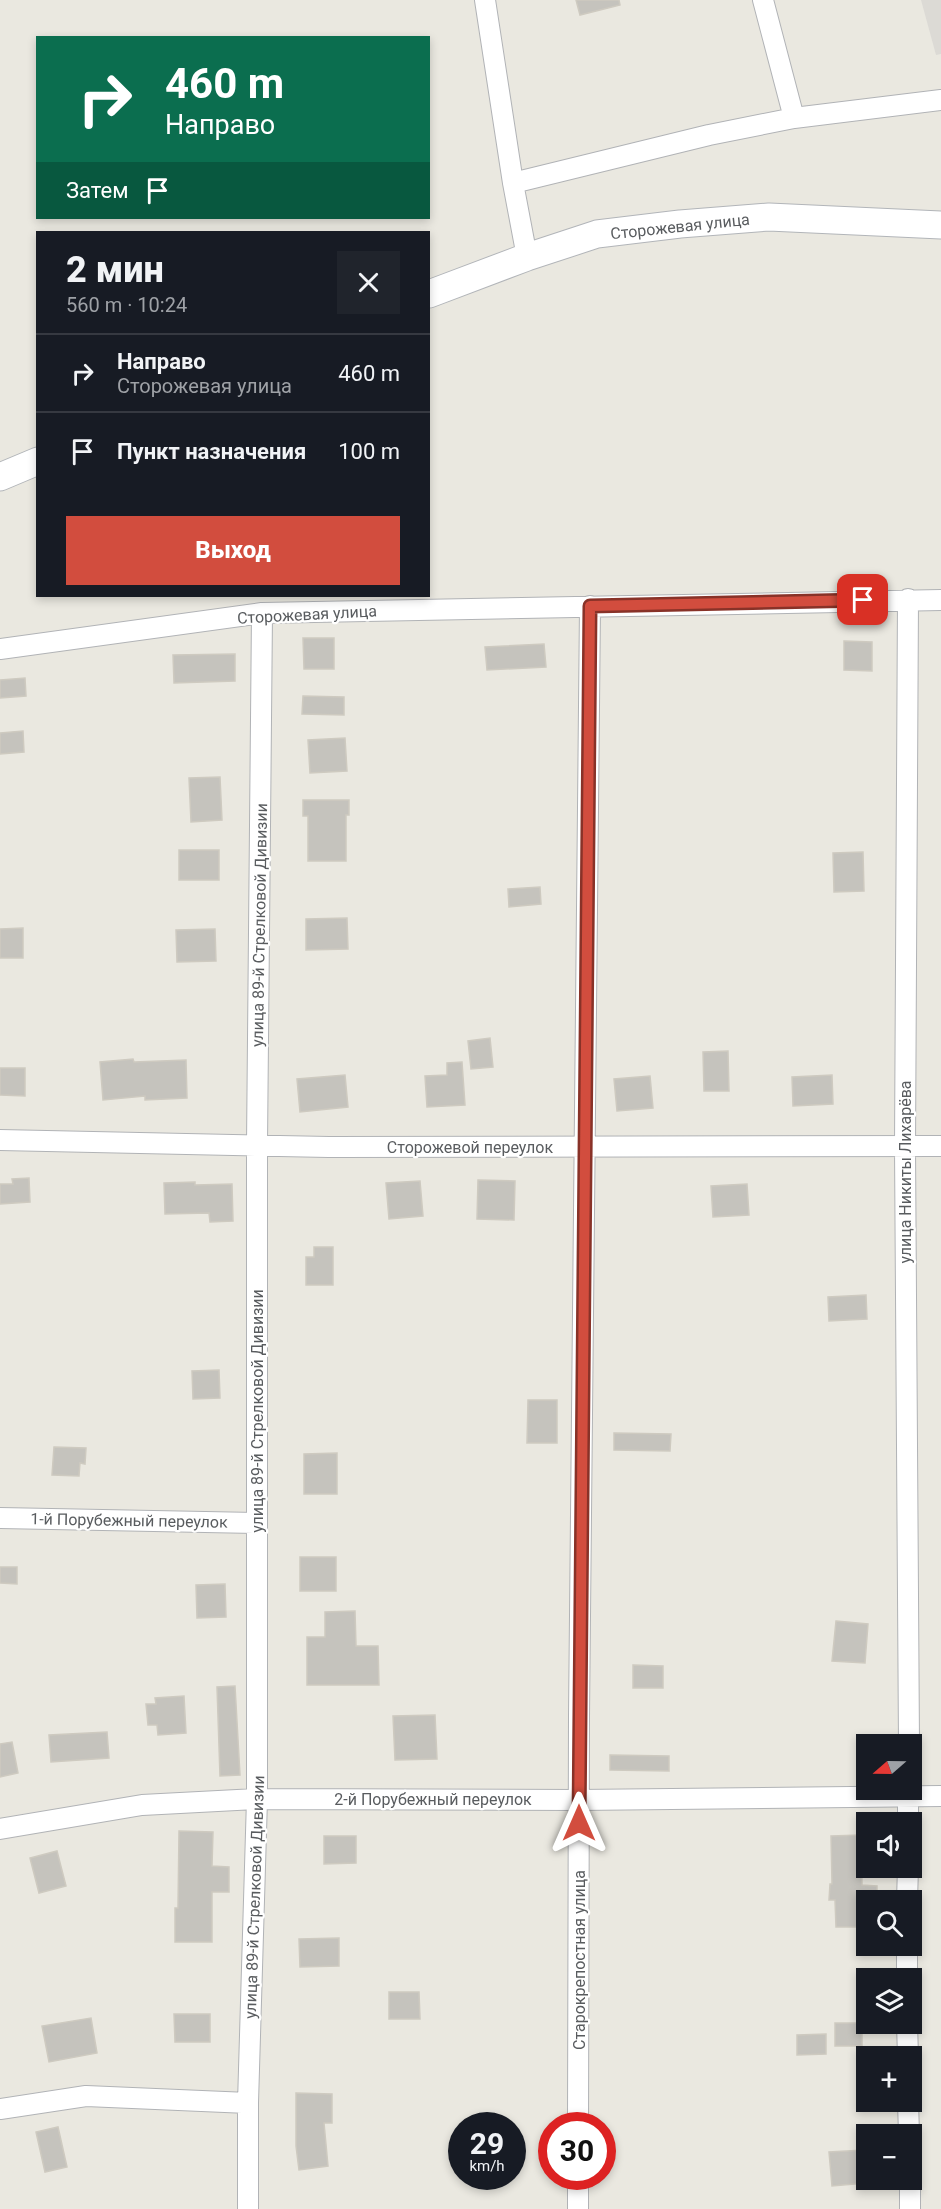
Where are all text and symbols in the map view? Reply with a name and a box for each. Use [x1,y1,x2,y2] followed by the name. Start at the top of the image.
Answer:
[165,59,284,108] text: 460 m
[66,60,144,138] icon: right
[165,109,275,141] text: Направо
[141,174,174,207] icon: arrive
[66,178,129,203] text: Затем
[609,210,751,243] street label: Сторожевая улица
[66,249,164,291] text: 2 мин
[337,251,400,314] button: close
[66,293,187,317] text: 560 m · 10:24
[117,349,206,374] text: Направо
[66,357,99,390] icon: right
[338,361,400,386] text: 460 m
[117,374,292,398] text: Сторожевая улица
[66,435,99,468] icon: arrive
[117,439,306,464] text: Пункт назначения
[338,439,400,464] text: 100 m
[66,516,400,585] button: Выход
[837,574,888,625] pin
[846,583,879,616] icon: arrive
[237,601,377,628] street label: Сторожевая улица
[248,803,271,1047] street label: улица 89-й Стрелковой Дивизии
[896,1080,915,1264] street label: улица Никиты Лихарёва
[387,1138,553,1157] street label: Сторожевой переулок
[248,1289,267,1533] street label: улица 89-й Стрелковой Дивизии
[30,1509,228,1532] street label: 1-й Порубежный переулок
[856,1734,922,1800] north arrow
[856,1734,922,2190] map controls
[241,1775,268,2019] street label: улица 89-й Стрелковой Дивизии
[334,1790,532,1809] street label: 2-й Порубежный переулок
[547,1791,611,1855] position arrow
[856,1812,922,1878] button: sound
[570,1870,589,2050] street label: Старокрепостная улица
[856,1890,922,1956] button: search
[856,1968,922,2034] button: layers
[856,2046,922,2112] button: +
[538,2112,616,2190] speed limit sign: 30
[856,2124,922,2190] button: −
[470,2126,504,2161] text: 29
[469,2157,505,2175] text: km/h

